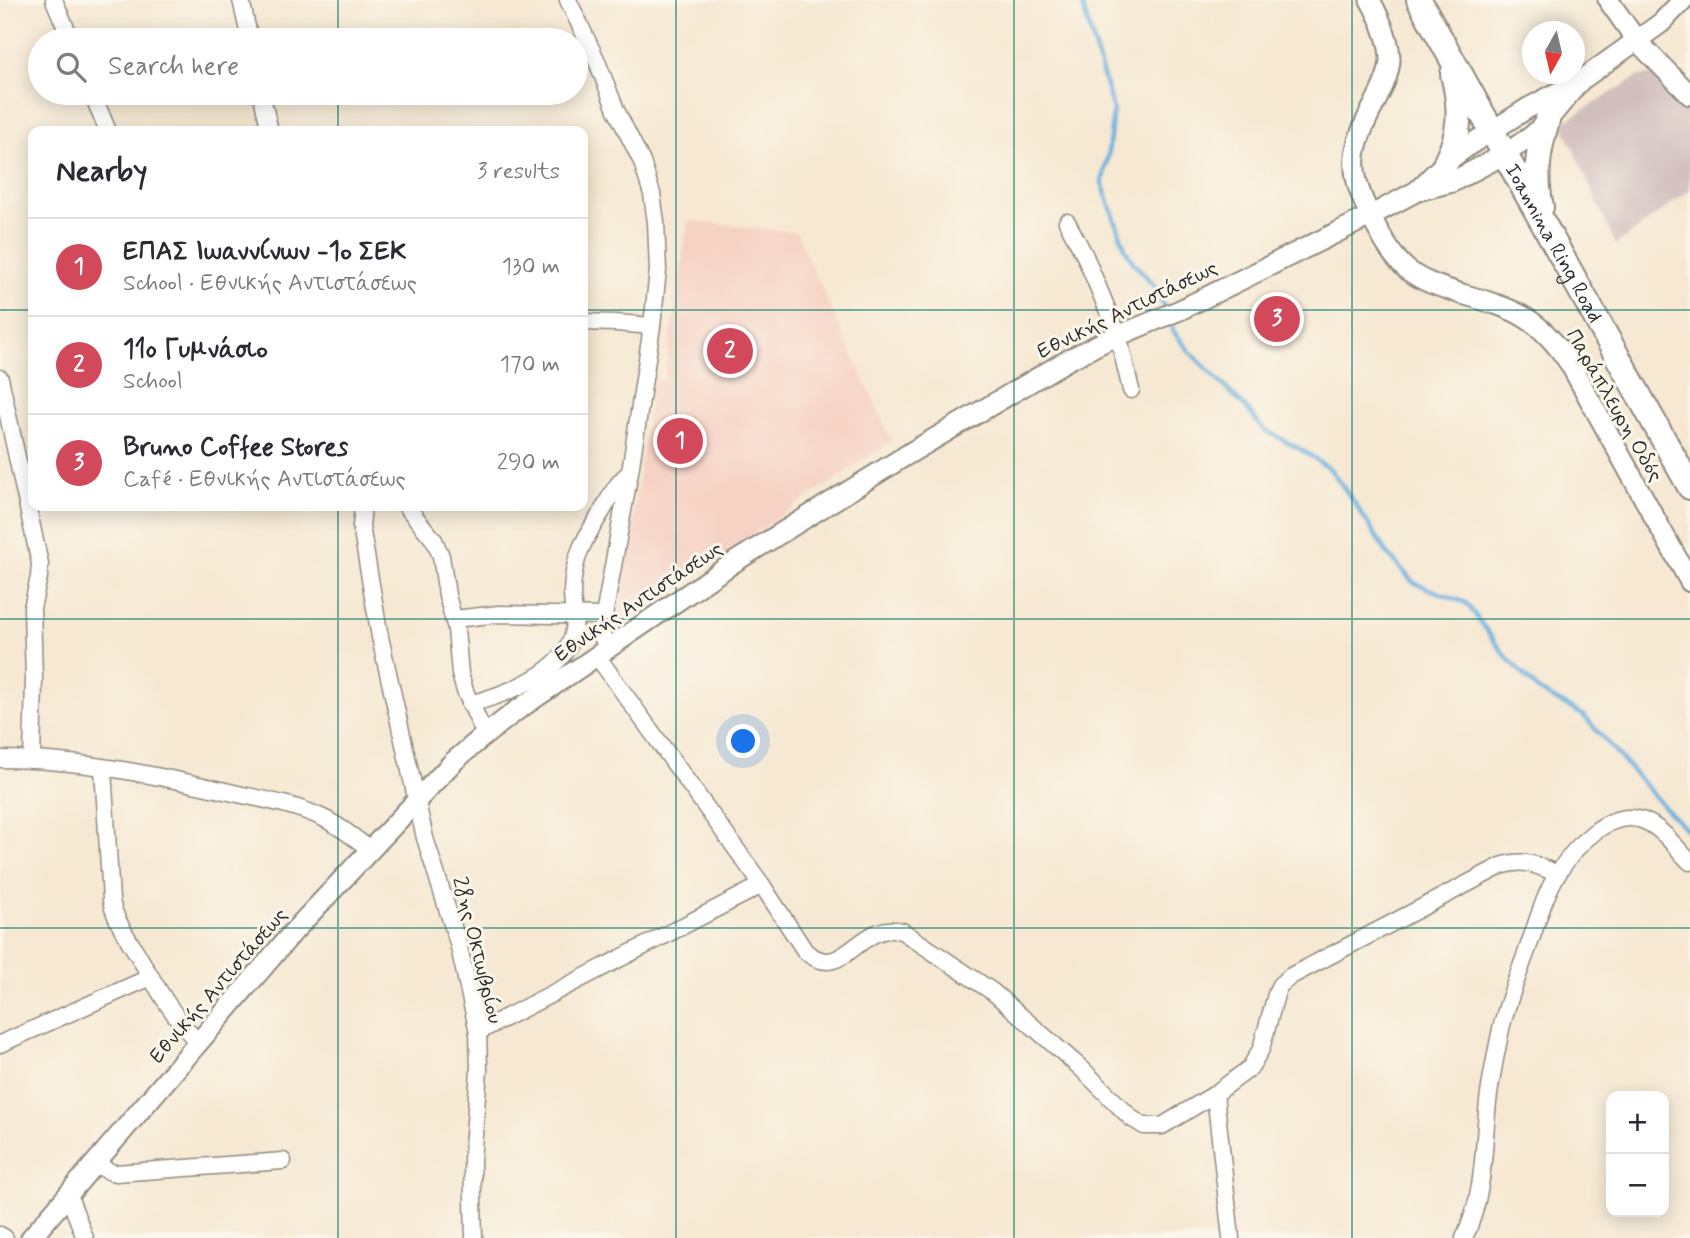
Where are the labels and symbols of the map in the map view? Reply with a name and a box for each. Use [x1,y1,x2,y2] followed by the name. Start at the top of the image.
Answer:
[1522,21,1585,84] north arrow
[1498,159,1609,328] street label: Ioannina Ring Road
[1032,254,1222,366] street label: Εθνικής Αντιστάσεως
[1254,293,1300,345] pin: 3
[1559,324,1669,487] street label: Παράπλευρη Οδός
[707,325,753,377] pin: 2
[657,415,703,467] pin: 1
[549,535,728,669] street label: Εθνικής Αντιστάσεως
[726,724,760,758] your location
[445,874,509,1027] street label: 28ης Οκτωβρίου
[143,902,294,1069] street label: Εθνικής Αντιστάσεως

